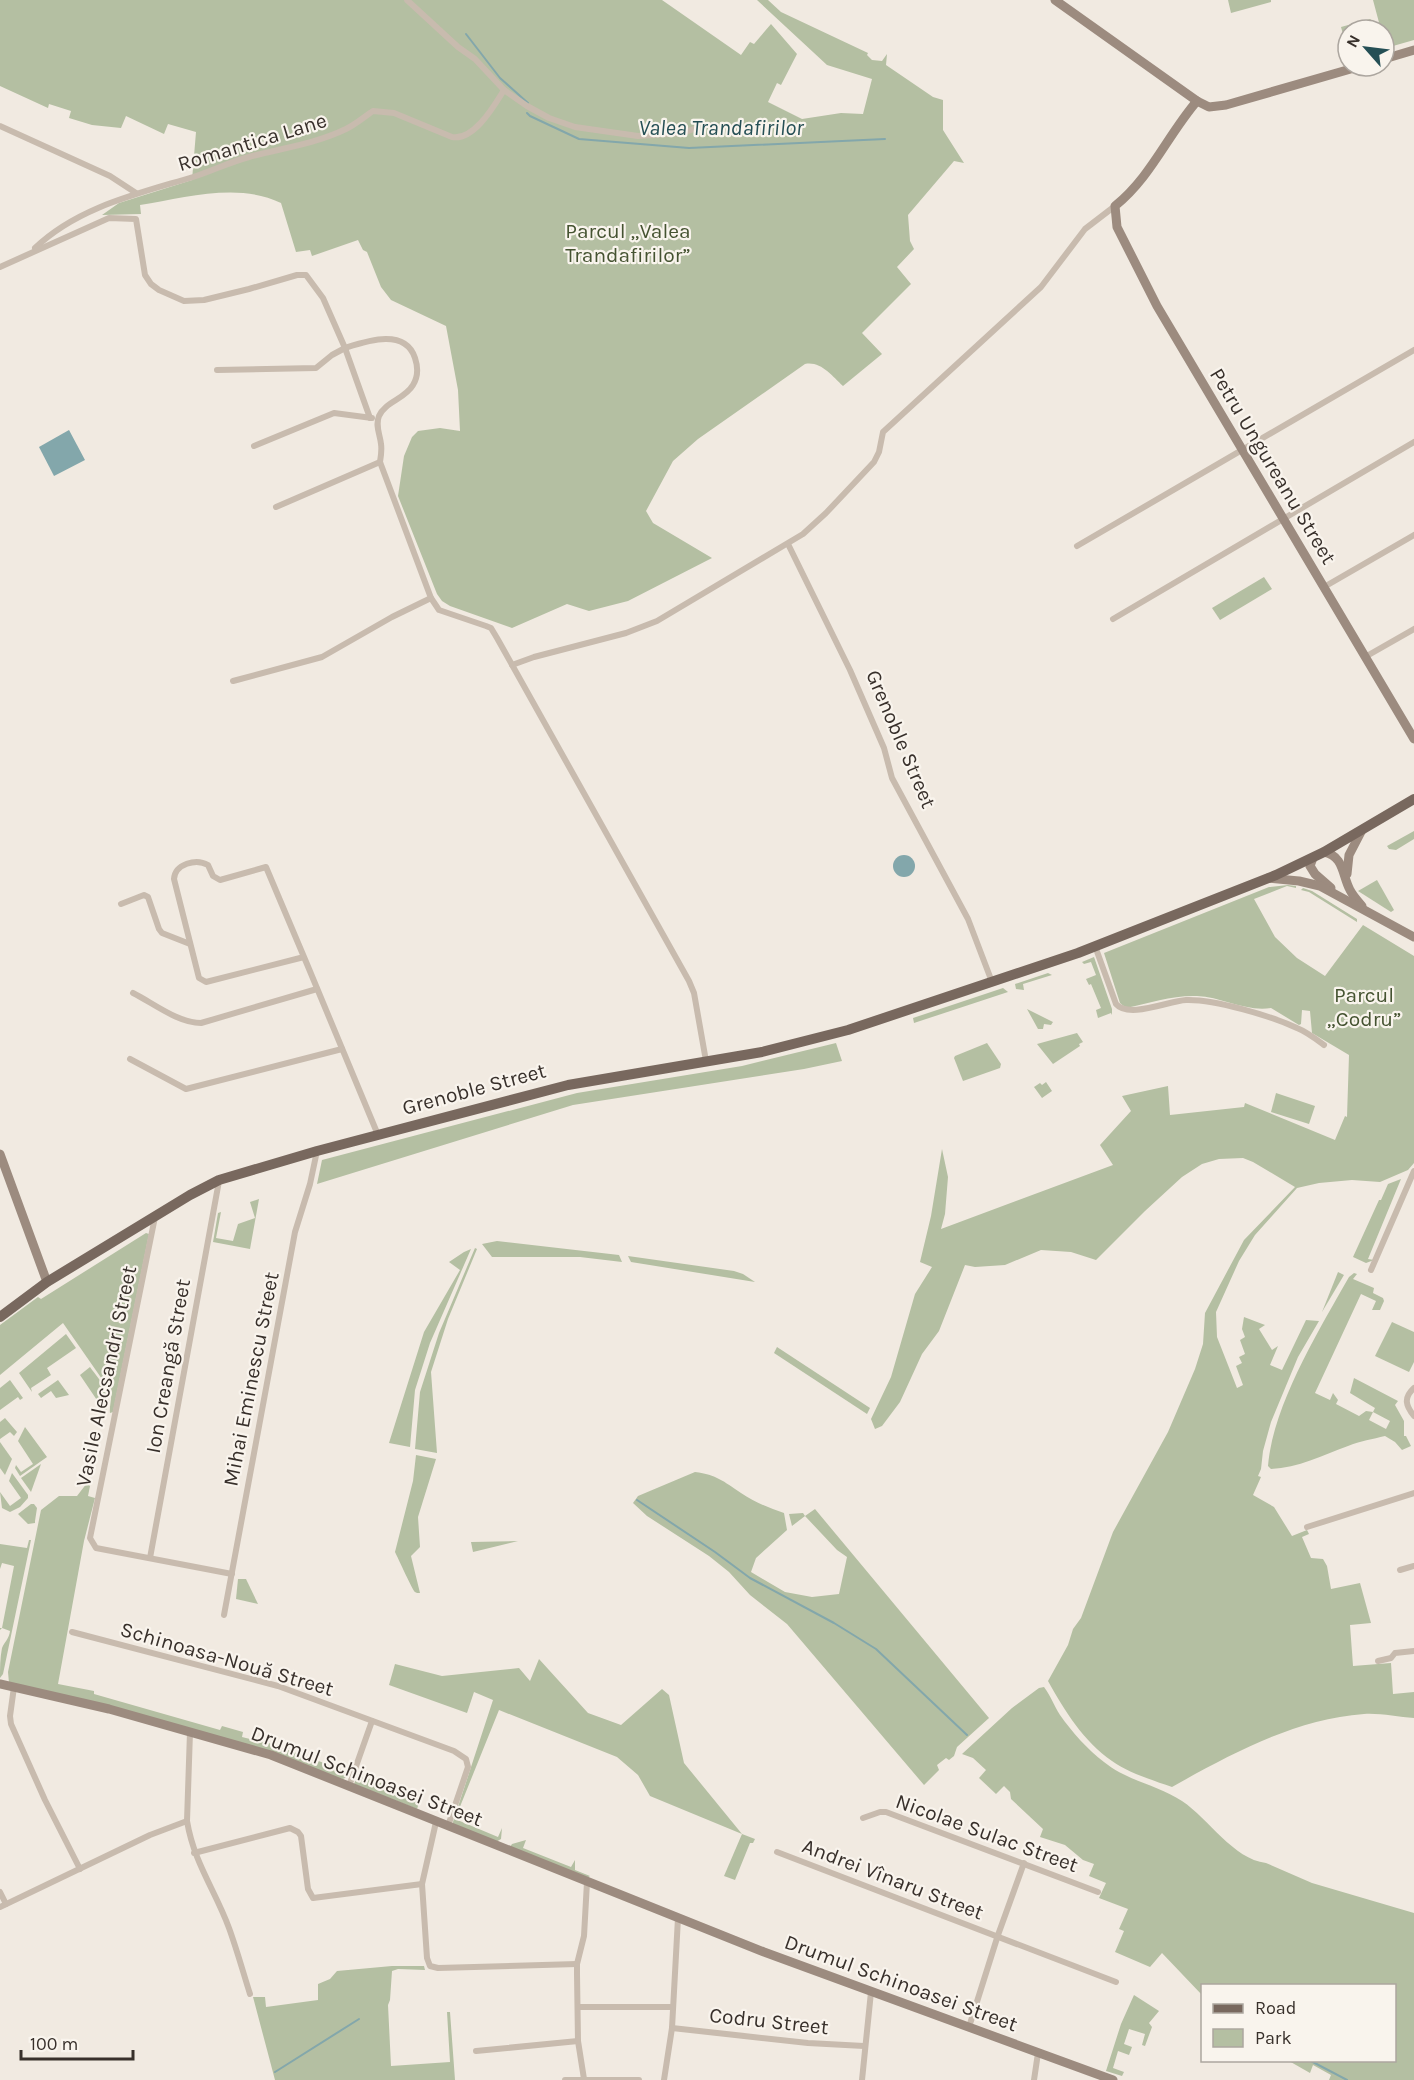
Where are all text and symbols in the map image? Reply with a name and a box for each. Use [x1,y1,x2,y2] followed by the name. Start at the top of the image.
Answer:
[1336,18,1396,78] north arrow
[1342,32,1364,51] text: N
[175,108,329,176] street label: Romantica Lane
[638,115,805,141] water label: Valea Trandafirilor
[565,219,691,267] park label: Parcul „Valea Trandafirilor”
[1205,364,1341,568] street label: Petru Ungureanu Street
[861,666,941,812] street label: Grenoble Street
[1327,983,1401,1031] park label: Parcul „Codru”
[400,1058,549,1120] street label: Grenoble Street
[71,1263,141,1489] street label: Vasile Alecsandri Street
[218,1270,284,1488] street label: Mihai Eminescu Street
[141,1277,195,1455] street label: Ion Creangă Street
[118,1617,337,1701] street label: Schinoasa-Nouă Street
[248,1721,486,1831] street label: Drumul Schinoasei Street
[892,1789,1082,1877] street label: Nicolae Sulac Street
[799,1833,987,1925] street label: Andrei Vînaru Street
[781,1930,1021,2036] street label: Drumul Schinoasei Street
[1201,1984,1396,2062] legend
[1255,1997,1296,2019] text: Road
[708,2003,830,2039] street label: Codru Street
[21,2023,134,2061] scale bar
[1255,2027,1292,2049] text: Park
[30,2033,78,2055] text: 100 m

